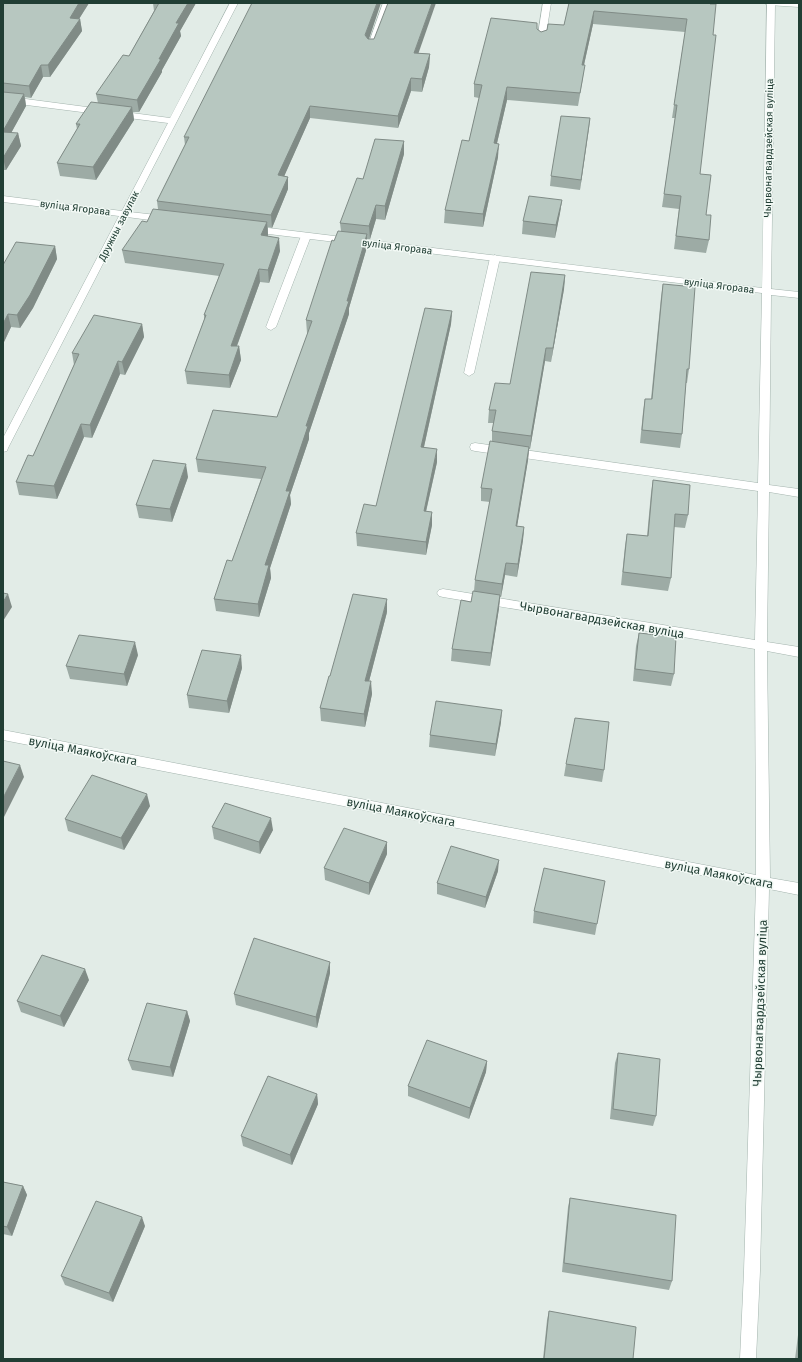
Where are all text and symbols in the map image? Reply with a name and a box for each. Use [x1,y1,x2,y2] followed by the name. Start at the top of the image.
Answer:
[761,78,776,218] street label: Чырвонагвардзейская вуліца
[96,188,142,264] street label: Дружны завулак
[39,197,111,218] street label: вуліца Ягорава
[361,236,433,257] street label: вуліца Ягорава
[683,275,755,296] street label: вуліца Ягорава
[519,599,685,641] street label: Чырвонагвардзейская вуліца
[28,734,138,768] street label: вуліца Маякоўскага
[346,795,456,829] street label: вуліца Маякоўскага
[664,857,774,891] street label: вуліца Маякоўскага
[750,919,770,1087] street label: Чырвонагвардзейская вуліца

